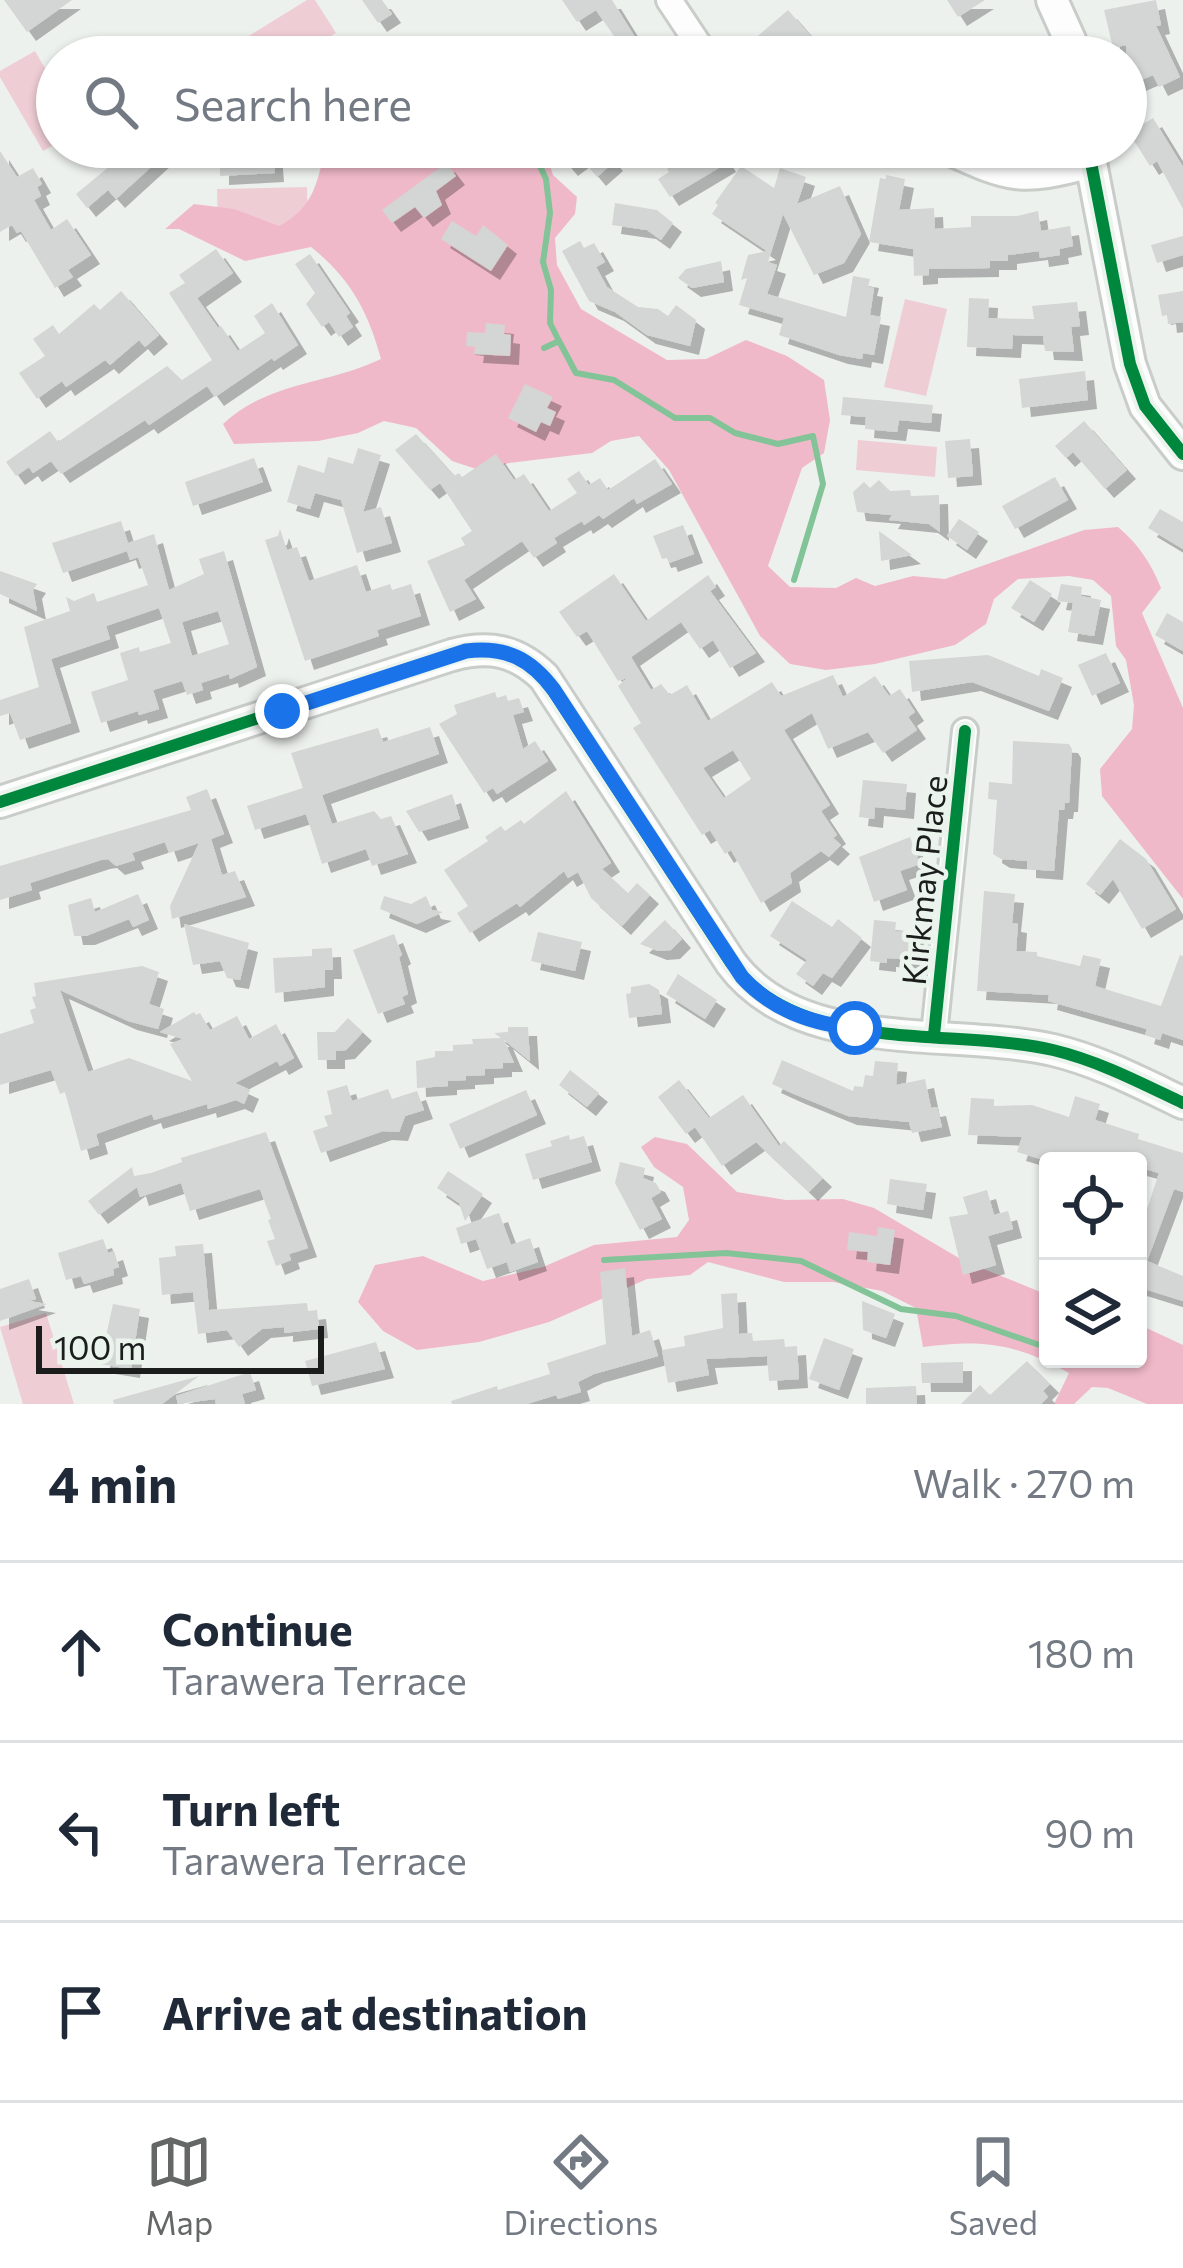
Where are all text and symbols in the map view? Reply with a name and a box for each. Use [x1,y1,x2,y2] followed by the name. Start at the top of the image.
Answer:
[36,36,1147,168] search box
[78,69,144,135] icon: search
[174,75,412,130] text: Search here
[255,684,309,738] route end
[892,773,954,987] street label: Kirkmay Place
[828,1001,882,1055] route start
[1039,1152,1147,1368] map controls
[1039,1152,1147,1260] button: locate
[1039,1260,1147,1368] button: layers
[36,1320,324,1373] scale bar
[54,1326,146,1367] text: 100 m
[48,1451,177,1514] text: 4 min
[913,1458,1135,1506] text: Walk · 270 m
[162,1600,353,1655] text: Continue
[48,1619,114,1685] icon: ahead
[1028,1628,1135,1676] text: 180 m
[162,1655,467,1703] text: Tarawera Terrace
[162,1780,340,1835] text: Turn left
[48,1799,114,1865] icon: left
[1044,1808,1135,1856] text: 90 m
[162,1835,467,1883] text: Tarawera Terrace
[48,1979,114,2045] icon: arrive
[162,1984,588,2039] text: Arrive at destination
[145,2129,213,2242] tab: Map
[504,2129,658,2242] tab: Directions
[949,2129,1038,2242] tab: Saved

